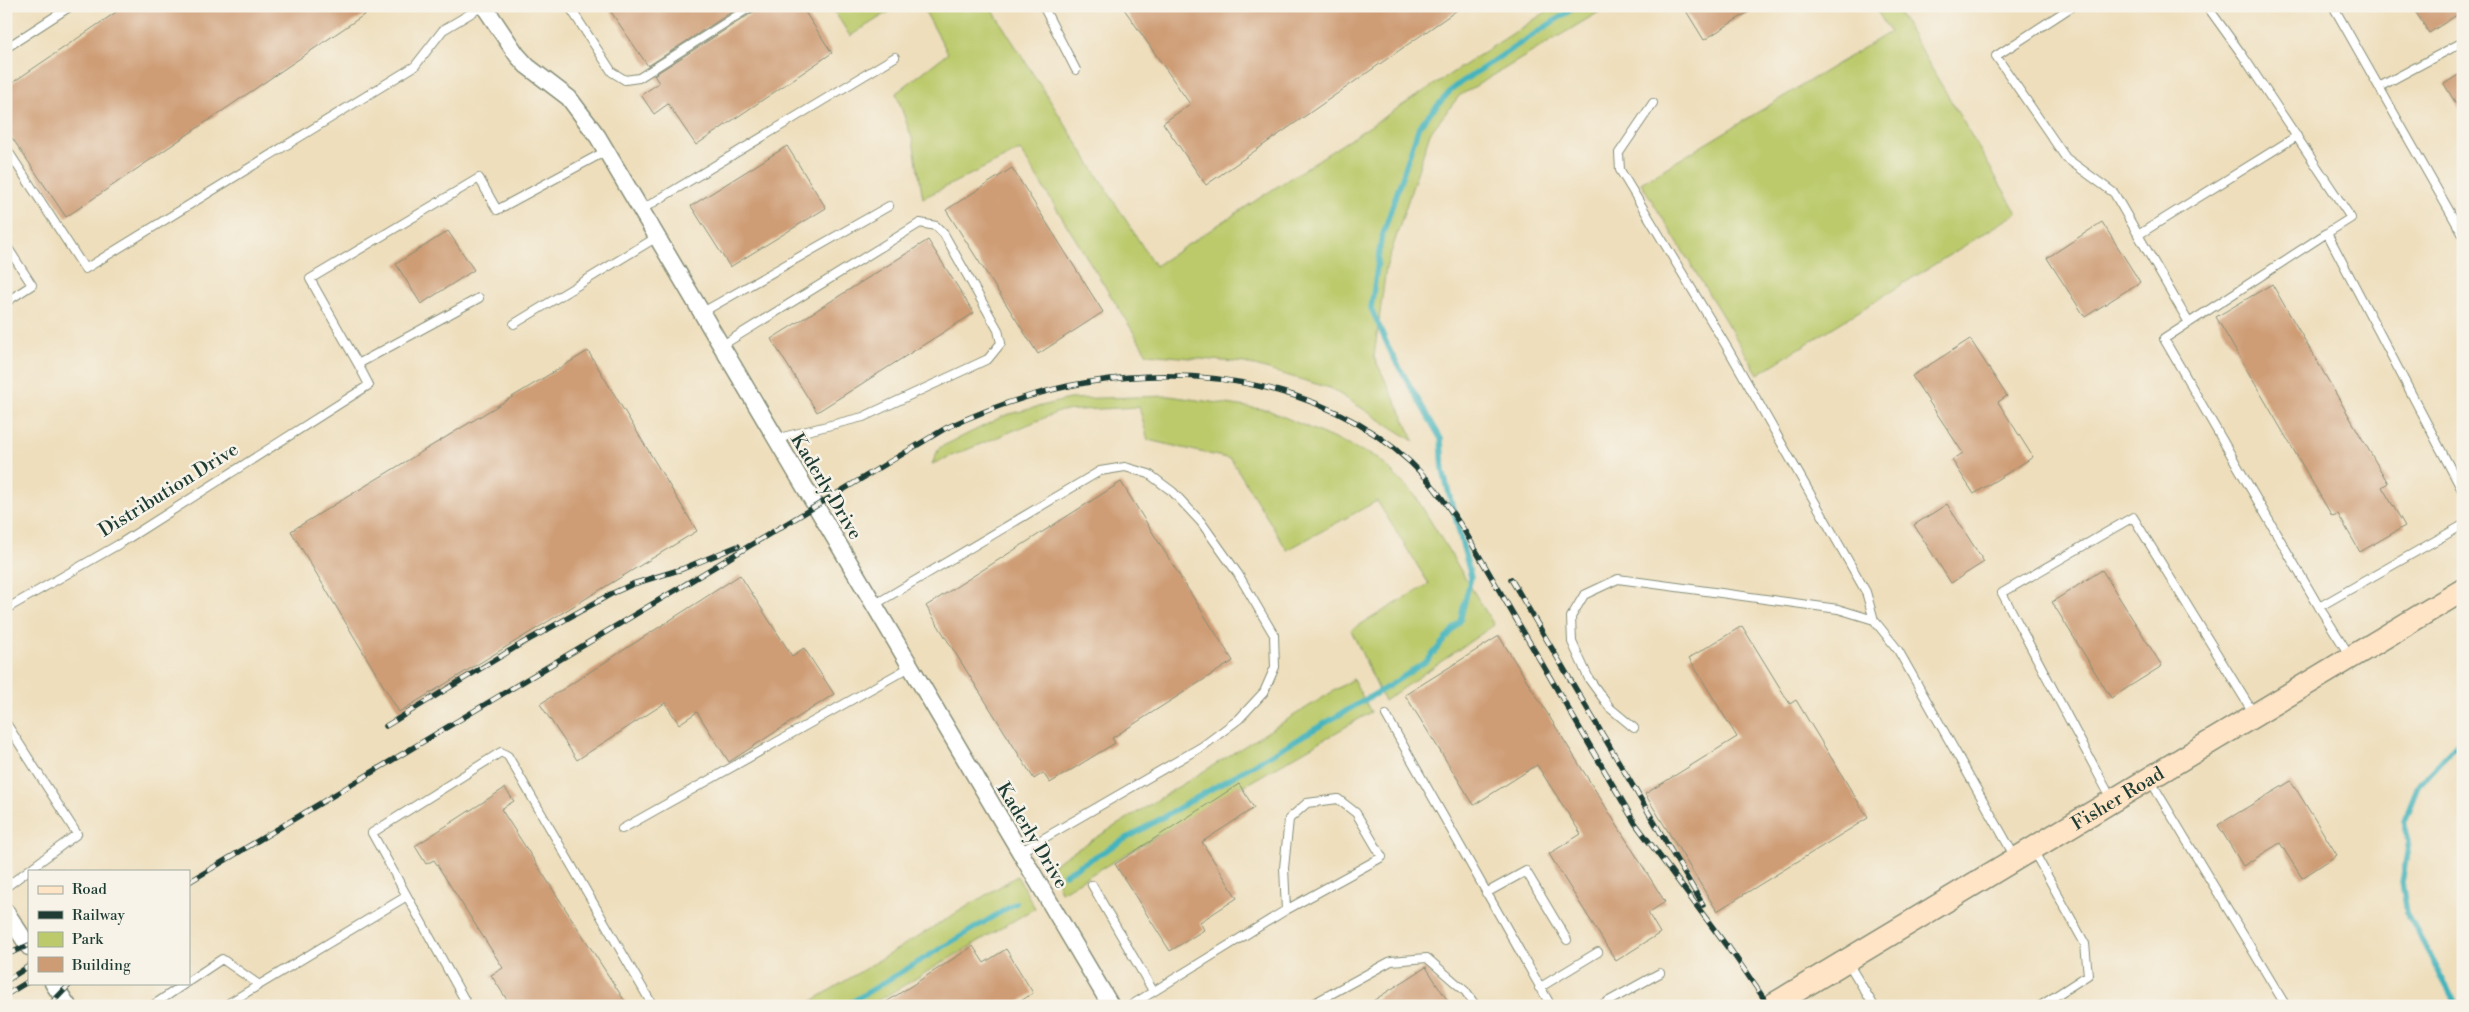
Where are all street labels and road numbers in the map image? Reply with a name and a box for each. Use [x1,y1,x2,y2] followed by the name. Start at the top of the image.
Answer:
[785,429,867,544] street label: Kaderly Drive
[94,437,243,542] street label: Distribution Drive
[2067,762,2169,836] street label: Fisher Road
[991,778,1073,893] street label: Kaderly Drive

